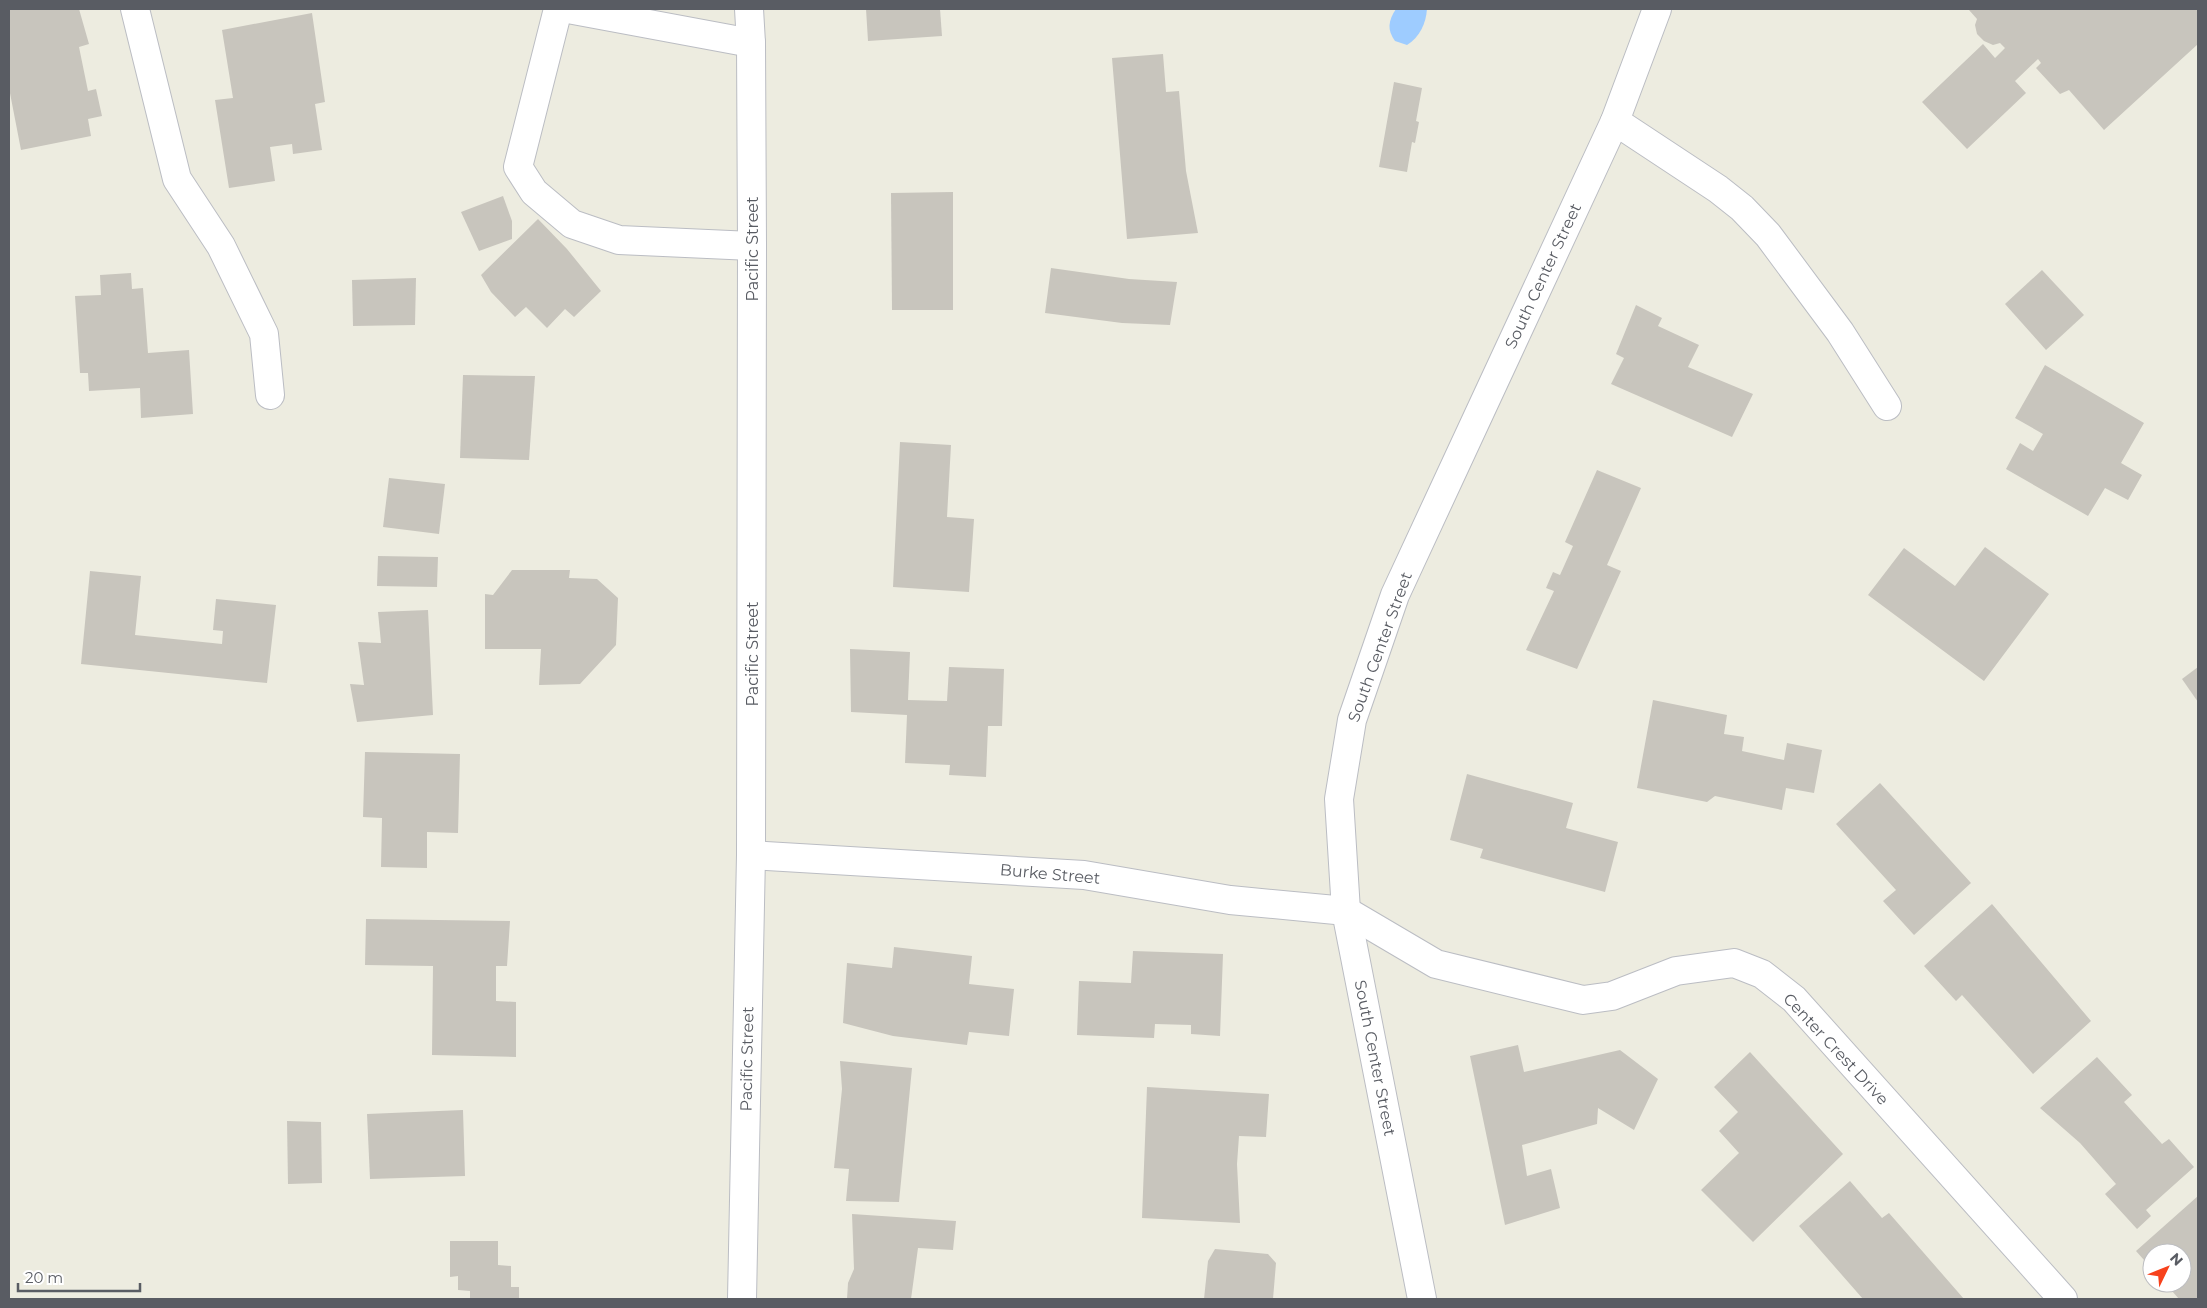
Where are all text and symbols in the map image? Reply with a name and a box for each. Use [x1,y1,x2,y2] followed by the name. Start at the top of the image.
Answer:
[743,196,762,302] street label: Pacific Street
[1501,200,1585,352] street label: South Center Street
[1344,569,1416,725] street label: South Center Street
[743,601,762,707] street label: Pacific Street
[999,860,1101,888] street label: Burke Street
[1351,978,1400,1138] street label: South Center Street
[1779,989,1893,1109] street label: Center Crest Drive
[737,1006,757,1112] street label: Pacific Street
[2142,1243,2192,1293] north arrow
[2166,1249,2187,1269] text: N
[18,1260,140,1292] scale bar
[25,1268,63,1287] text: 20 m

